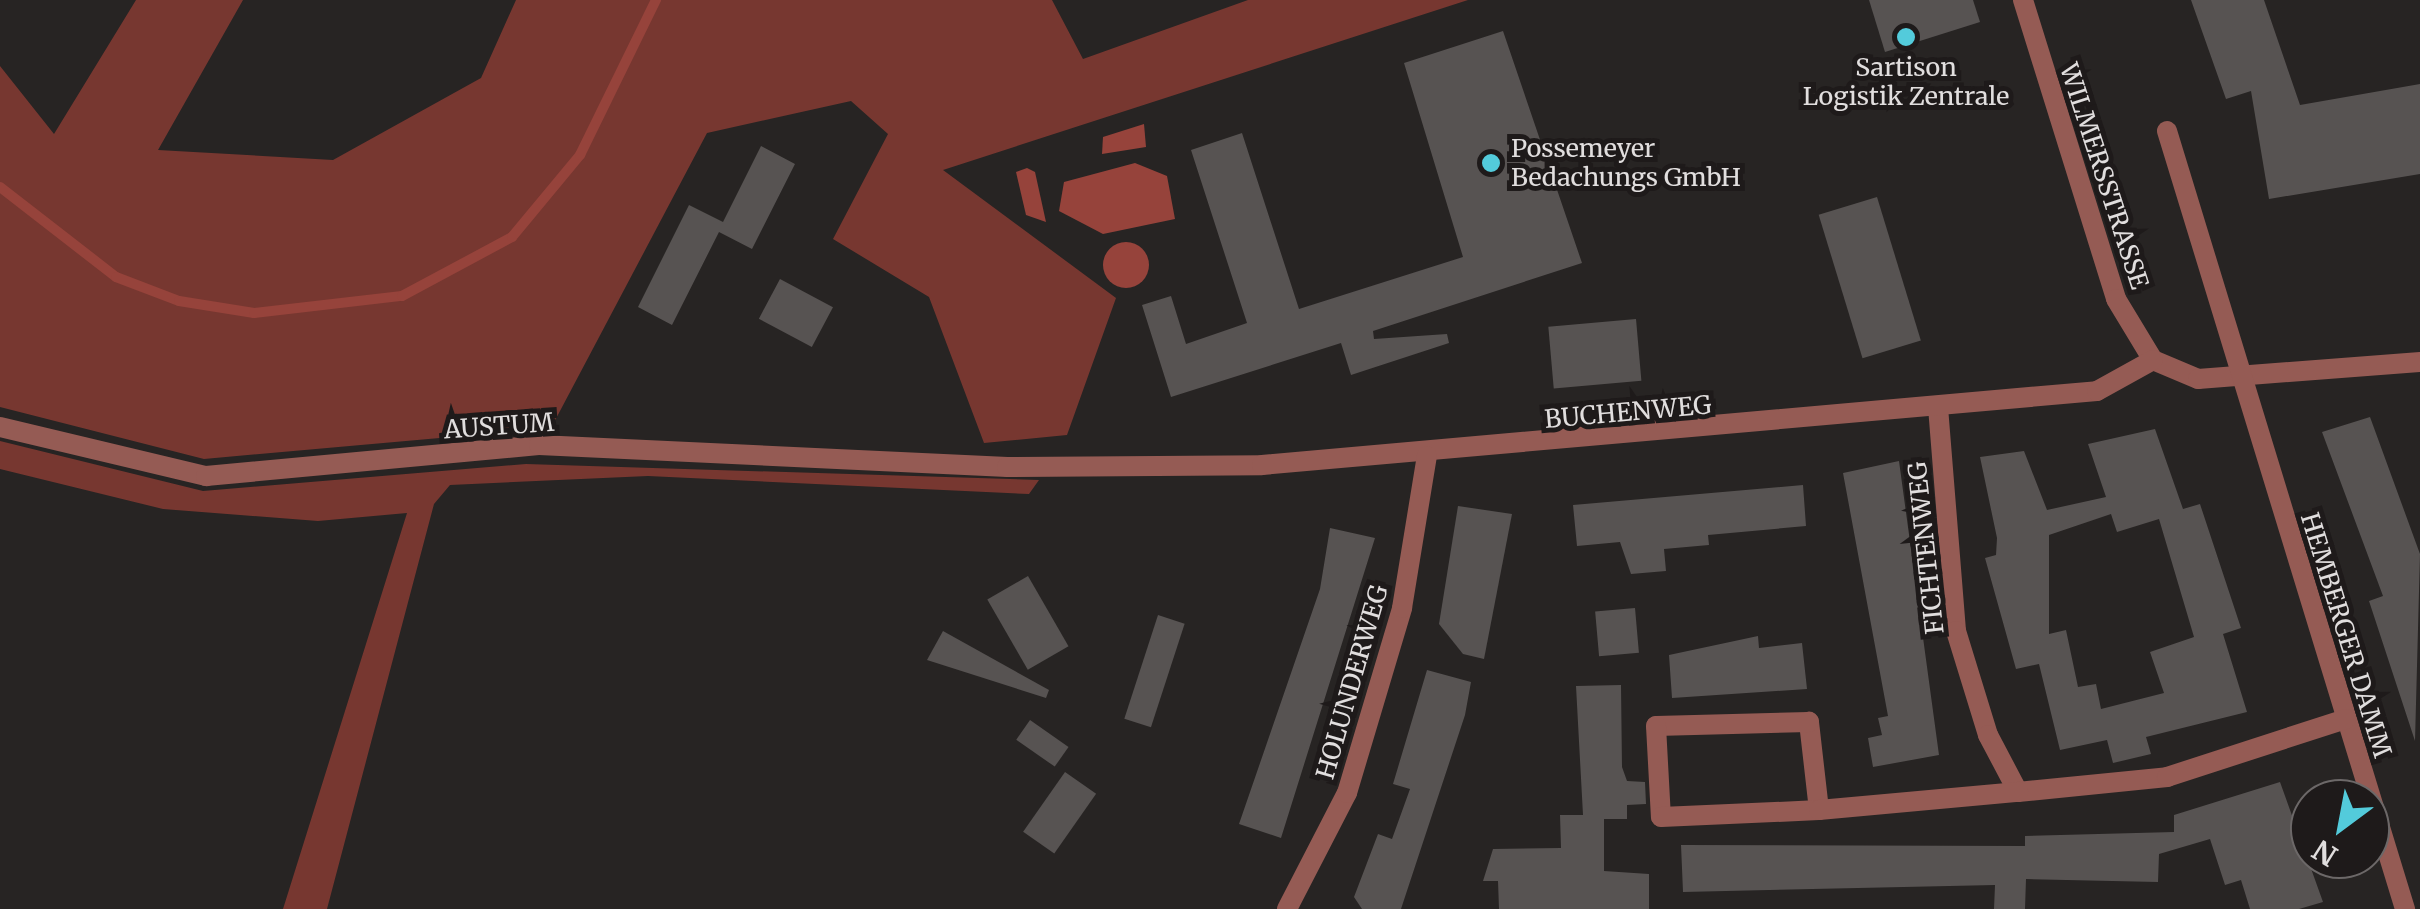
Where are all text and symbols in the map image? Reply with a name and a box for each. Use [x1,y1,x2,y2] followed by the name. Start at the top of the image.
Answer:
[1895,26,1917,48] marker: Sartison Logistik Zentrale
[1803,53,2009,112] place label: Sartison Logistik Zentrale
[2053,59,2155,293] street label: WILMERSSTRASSE
[1511,134,1741,193] place label: Possemeyer Bedachungs GmbH
[1480,152,1502,174] marker: Possemeyer Bedachungs GmbH
[1543,390,1713,434] street label: BUCHENWEG
[443,407,555,445] street label: AUSTUM
[1902,460,1950,636] street label: FICHTENWEG
[2294,509,2398,761] street label: HEMBERGER DAMM
[1310,581,1394,783] street label: HOLUNDERWEG
[2290,779,2390,879] north arrow
[2306,832,2344,874] text: N

